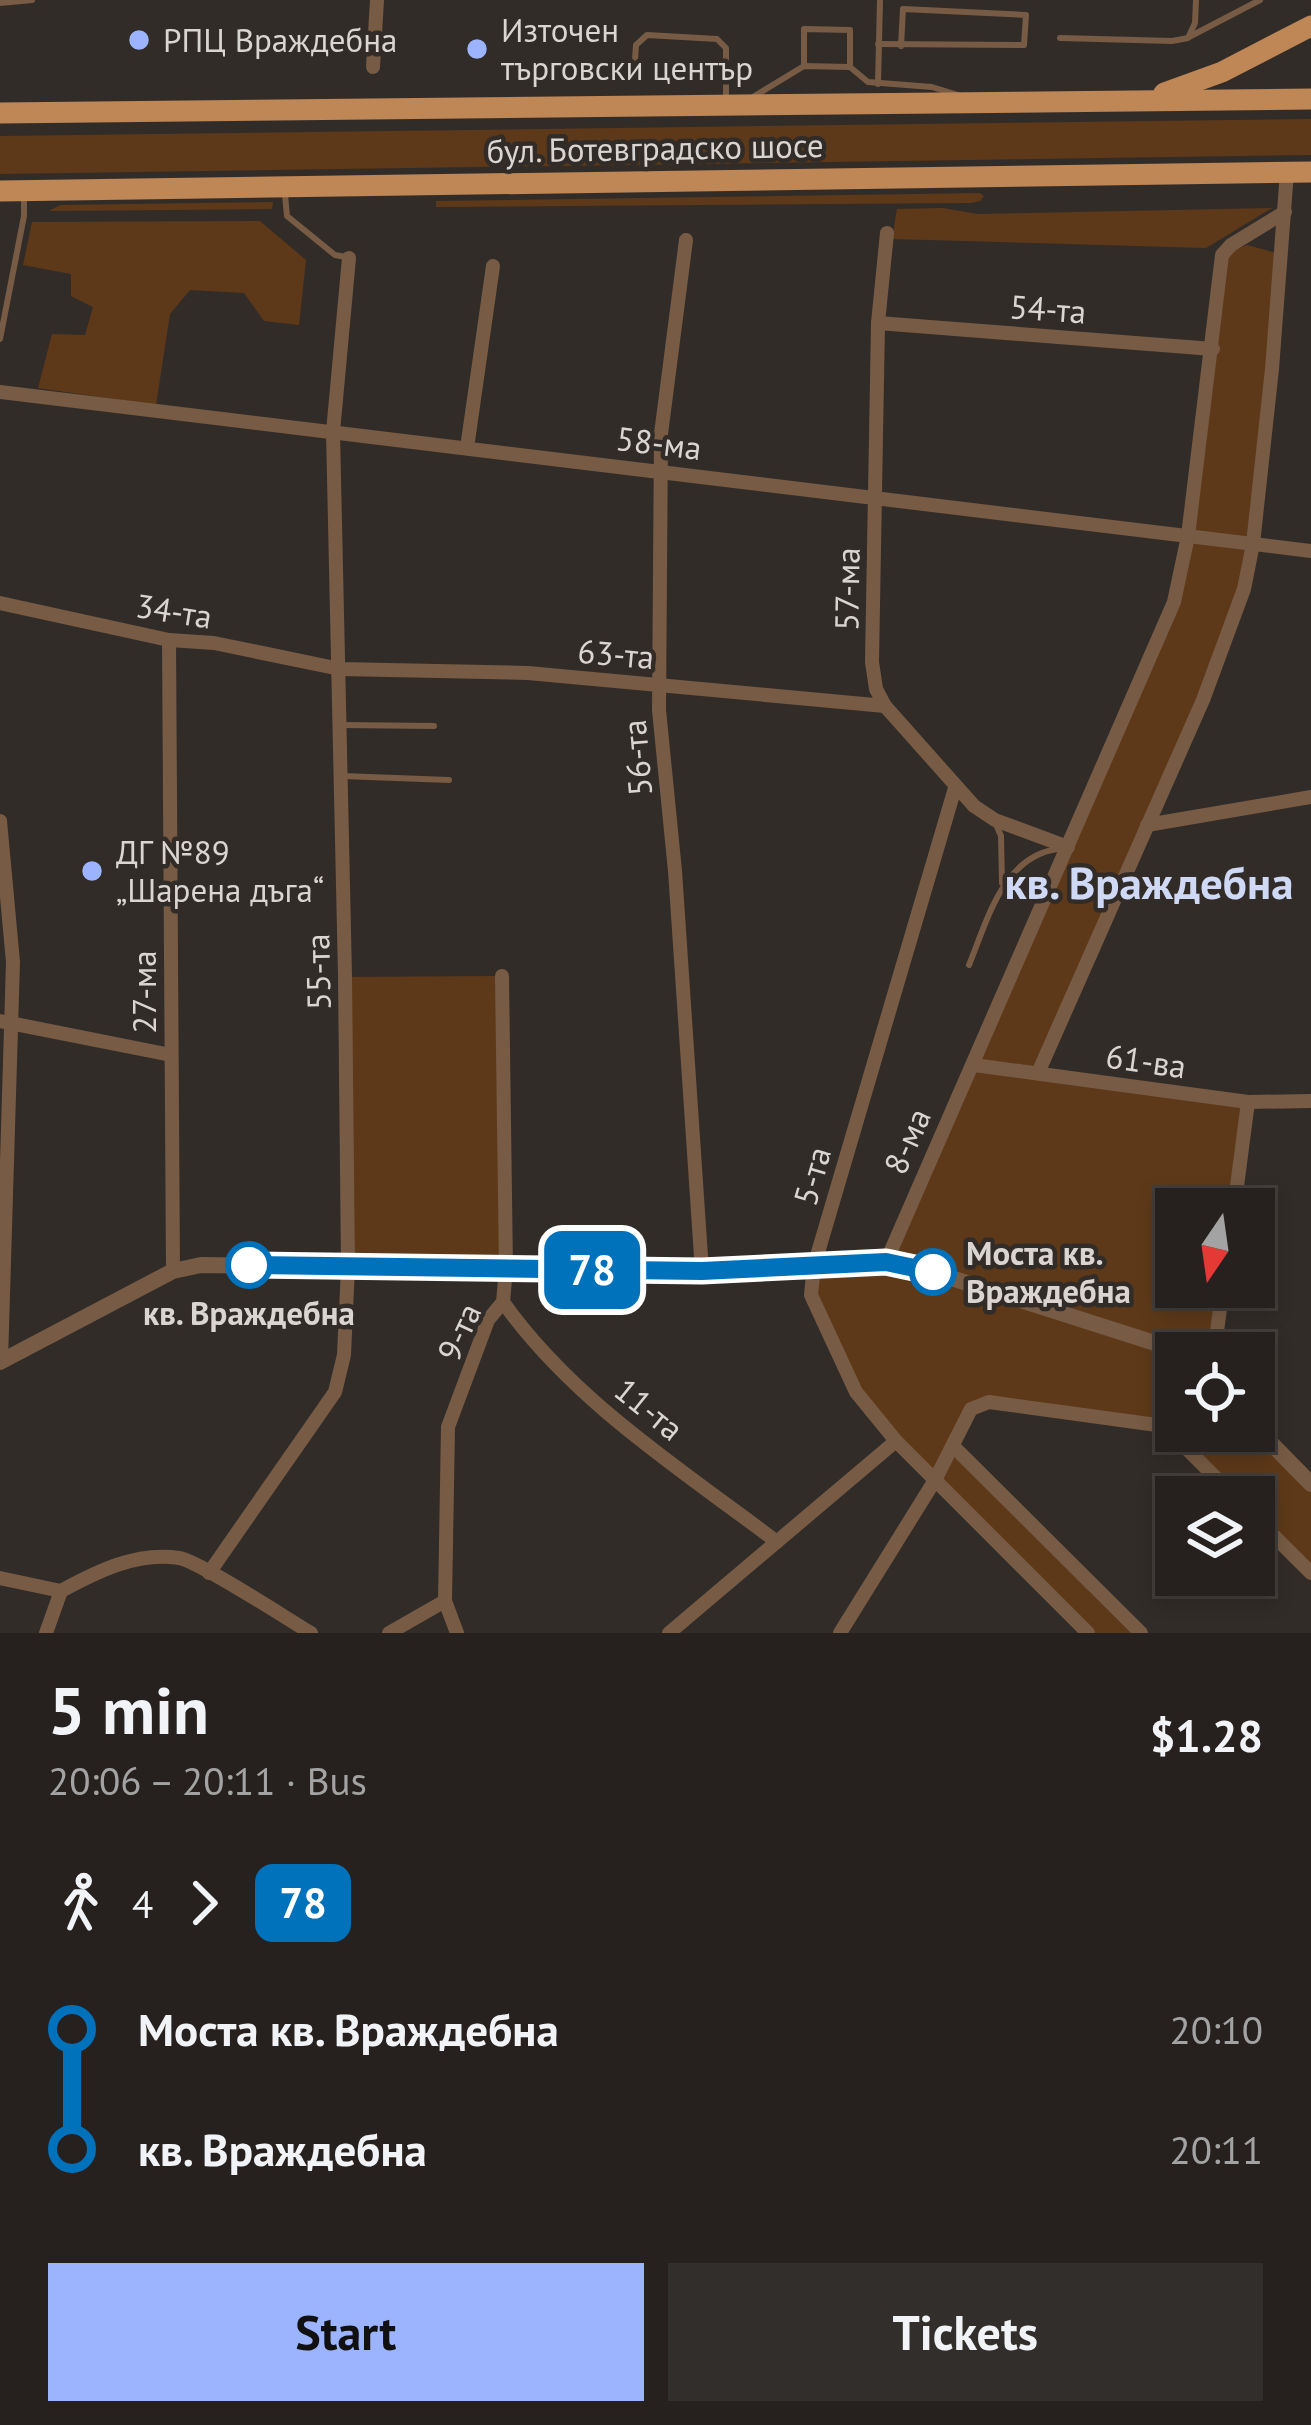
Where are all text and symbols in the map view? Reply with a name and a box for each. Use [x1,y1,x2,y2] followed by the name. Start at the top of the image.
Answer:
[501,8,753,89] place label: Източен търговски център
[163,18,397,61] place label: РПЦ Враждебна
[126,27,152,53] marker: РПЦ Враждебна
[464,36,490,62] marker: Източен търговски център
[486,123,824,172] street label: бул. Ботевградско шосе
[1008,284,1088,333] street label: 54-та
[614,416,704,469] street label: 58-ма
[824,547,869,631] street label: 57-ма
[133,583,215,638] street label: 34-та
[576,629,656,678] street label: 63-та
[612,718,661,798] street label: 56-та
[116,830,324,911] place label: ДГ №89 „Шарена дъга“
[1005,853,1293,911] district label: кв. Враждебна
[79,858,105,884] marker: ДГ №89 „Шарена дъга“
[295,933,340,1011] street label: 55-та
[122,950,165,1034] street label: 27-ма
[1103,1034,1189,1087] street label: 61-ва
[873,1101,940,1180] street label: 8-ма
[783,1142,840,1210] street label: 5-та
[1155,1188,1275,1308] north arrow
[1155,1188,1275,1596] map controls
[538,1231,646,1309] line badge: 78
[966,1231,1131,1312] place label: Моста кв. Враждебна
[568,1242,616,1297] text: 78
[227,1243,271,1287] marker: кв. Враждебна
[911,1250,955,1294] marker: Моста кв. Враждебна
[143,1291,355,1334] place label: кв. Враждебна
[427,1296,490,1367] street label: 9-та
[1155,1332,1275,1452] button: locate
[606,1368,693,1449] street label: 11-та
[1155,1476,1275,1596] button: layers
[48,1667,209,1752] text: 5 min
[1150,1706,1263,1764] text: $1.28
[48,1755,367,1806] text: 20:06 – 20:11 · Bus
[48,1870,114,1936] icon: walk
[171,1870,237,1936] icon: forward
[279,1875,327,1930] text: 78
[132,1878,153,1929] text: 4
[138,2000,559,2058] text: Моста кв. Враждебна
[1169,2004,1263,2055] text: 20:10
[138,2120,427,2178] text: кв. Враждебна
[1169,2124,1263,2175] text: 20:11
[48,2263,644,2401] button: Start
[668,2263,1263,2401] button: Tickets

